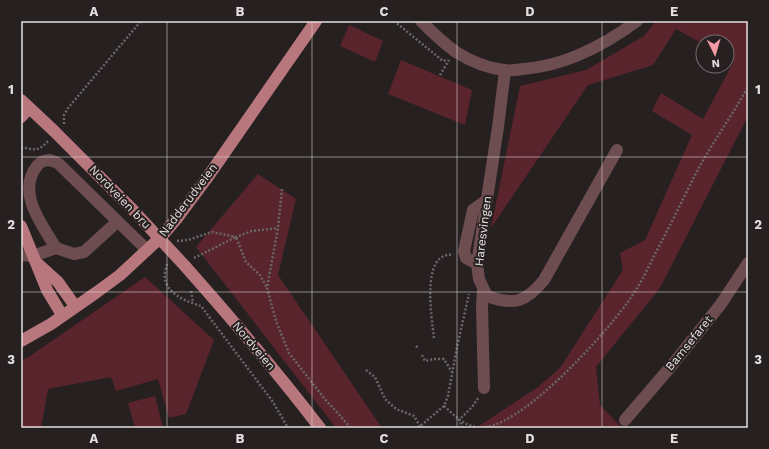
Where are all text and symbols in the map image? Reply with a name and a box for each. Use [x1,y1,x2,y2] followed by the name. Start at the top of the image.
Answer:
[90,4,99,19] text: A
[236,4,245,19] text: B
[380,4,389,19] text: C
[525,4,535,19] text: D
[670,4,678,19] text: E
[695,34,735,74] north arrow
[711,57,720,70] text: N
[8,82,14,97] text: 1
[755,82,761,97] text: 1
[156,161,220,239] street label: Nadderudveien
[86,162,154,232] street label: Nordveien bru
[472,195,494,267] street label: Haresvingen
[7,217,15,232] text: 2
[754,217,762,232] text: 2
[663,313,715,373] street label: Bamsefaret
[230,319,278,373] street label: Nordveien
[7,352,15,367] text: 3
[754,352,762,367] text: 3
[90,431,99,446] text: A
[236,431,245,446] text: B
[380,431,389,446] text: C
[525,431,535,446] text: D
[670,431,678,446] text: E

